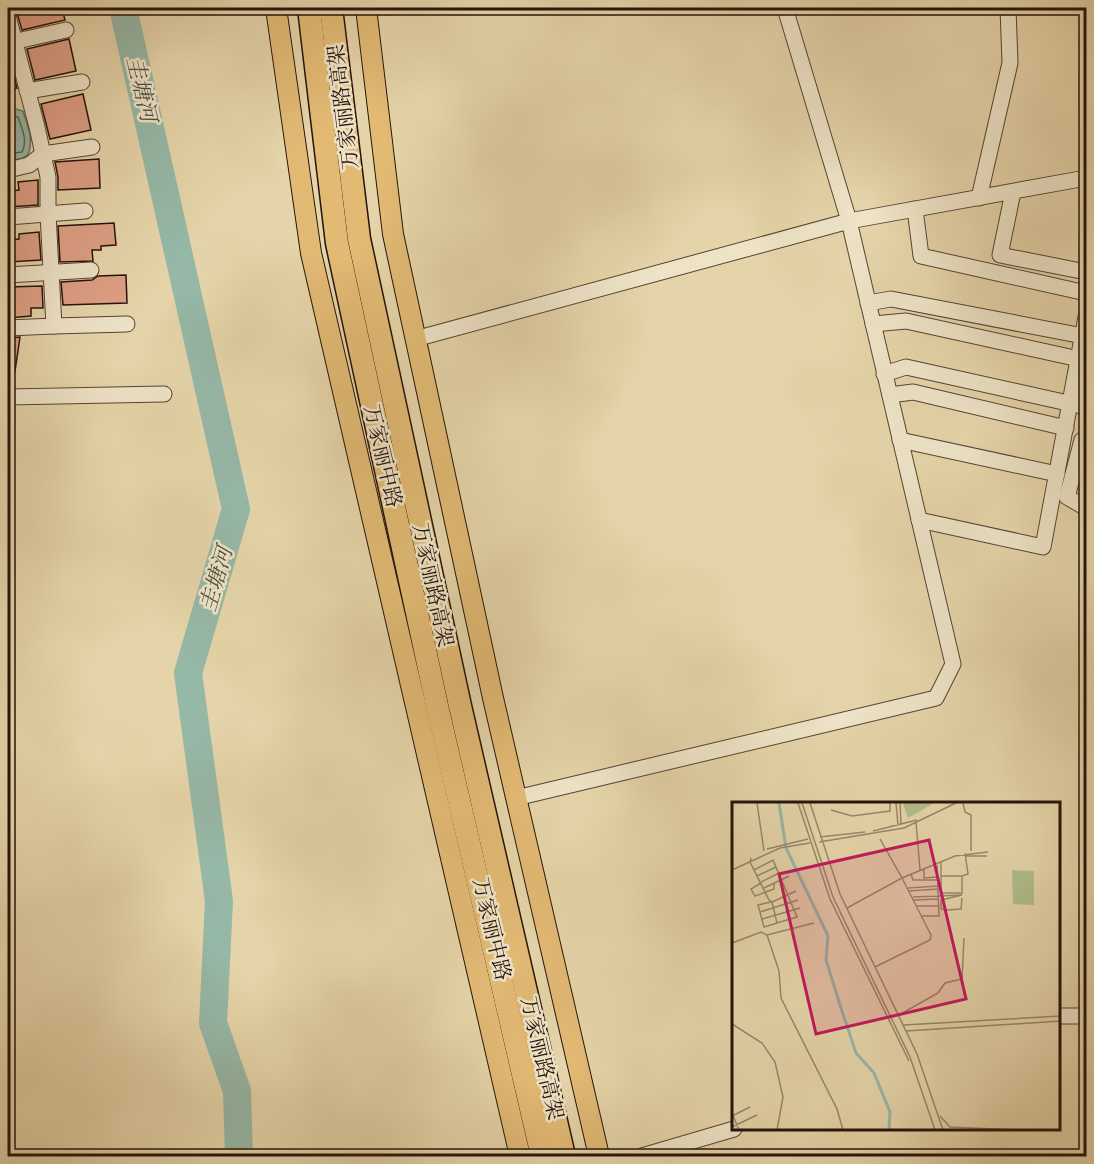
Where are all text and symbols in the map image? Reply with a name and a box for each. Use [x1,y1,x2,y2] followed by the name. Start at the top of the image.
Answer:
[322,43,364,171] street label: 万家丽路高架
[121,54,163,128] water label: 圭塘河
[359,402,407,510] street label: 万家丽中路
[407,521,459,649] street label: 万家丽路高架
[194,540,239,614] water label: 圭塘河
[732,802,1061,1131] inset map
[468,875,516,983] street label: 万家丽中路
[515,994,569,1122] street label: 万家丽路高架

